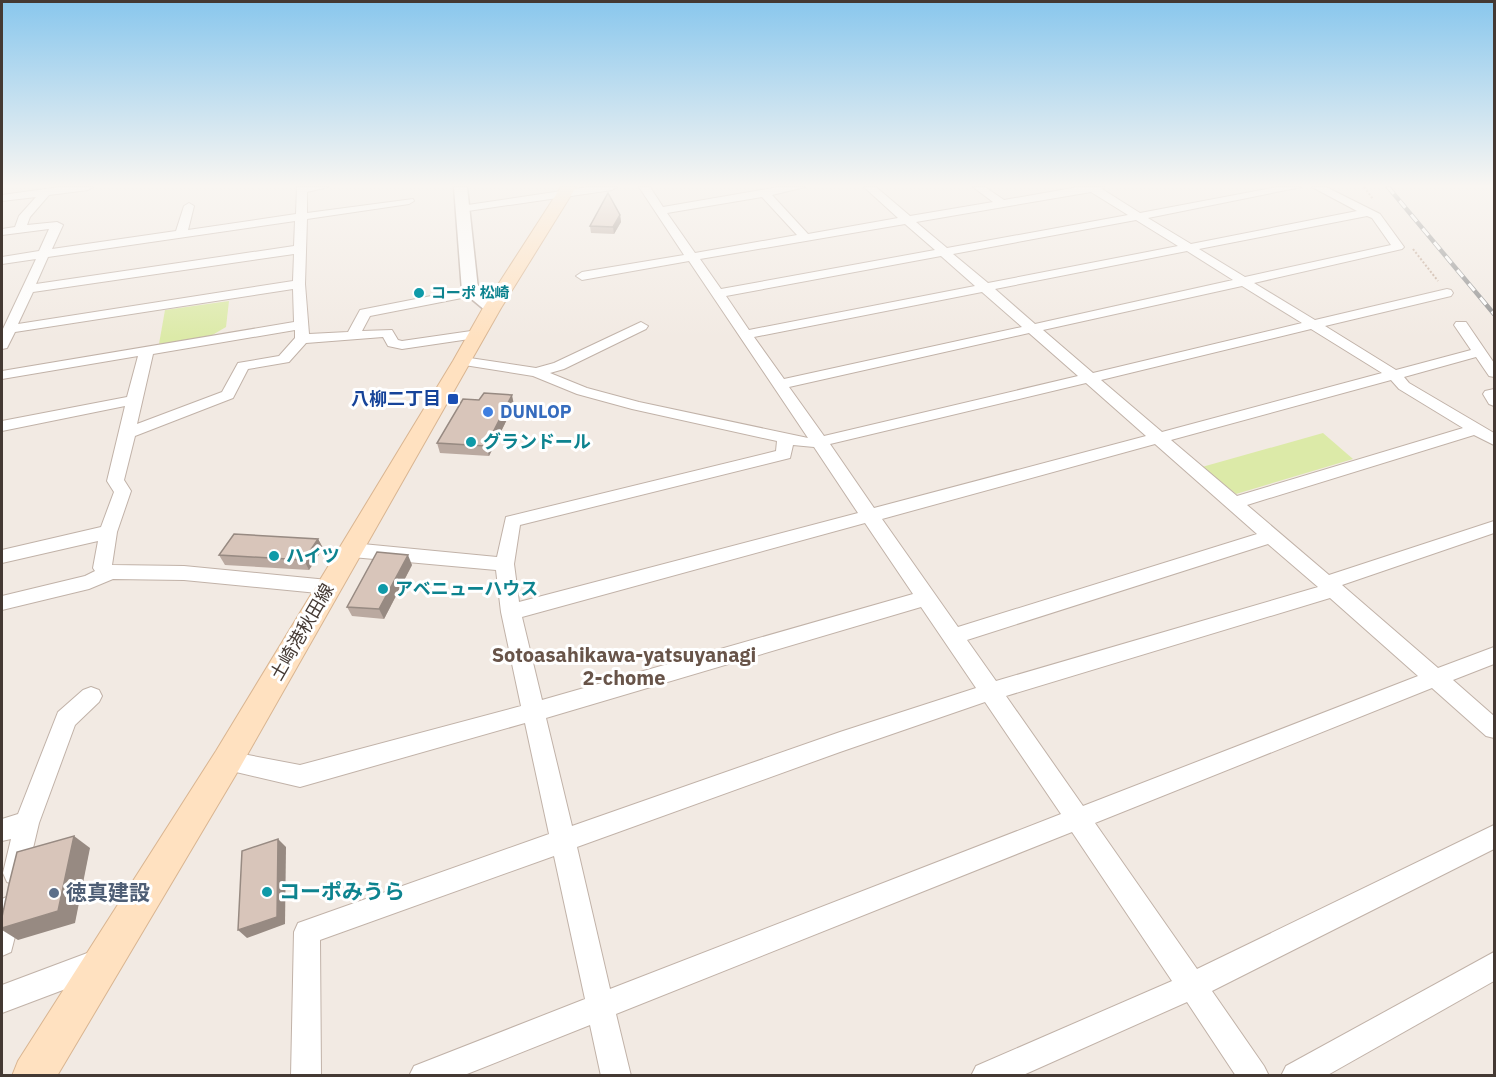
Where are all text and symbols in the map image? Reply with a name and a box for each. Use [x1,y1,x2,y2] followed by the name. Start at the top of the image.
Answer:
[431,283,510,302] place label: コーポ 松崎
[412,286,426,300] marker: コーポ 松崎
[351,387,441,410] place label: 八柳二丁目
[446,392,460,406] marker: 八柳二丁目
[500,400,572,423] place label: DUNLOP
[481,405,495,419] marker: DUNLOP
[483,430,591,453] place label: グランドール
[464,435,478,449] marker: グランドール
[286,544,340,567] place label: ハイツ
[267,549,281,563] marker: ハイツ
[395,577,538,600] place label: アベニューハウス
[265,579,339,684] street label: 土崎港秋田線
[376,582,390,596] marker: アベニューハウス
[492,641,756,691] district label: Sotoasahikawa-yatsuyanagi 2-chome
[279,877,405,905] place label: コーポみうら
[66,878,150,906] place label: 徳真建設
[260,885,274,899] marker: コーポみうら
[47,886,61,900] marker: 徳真建設

